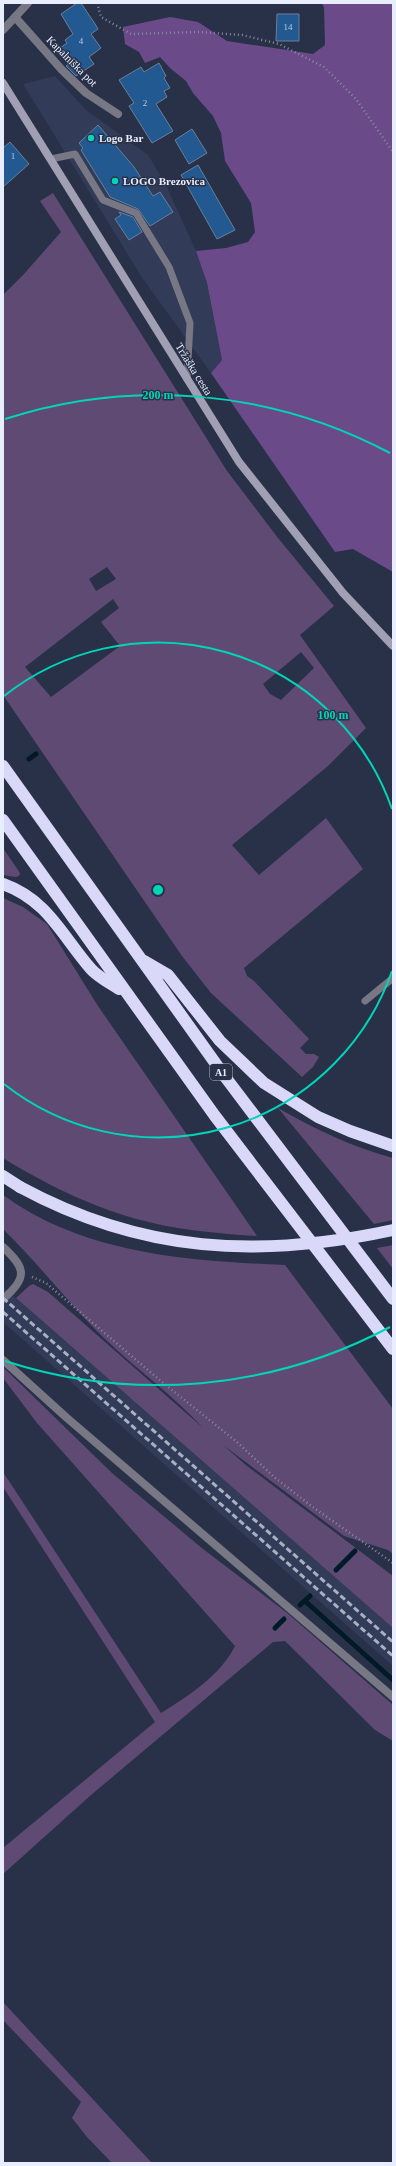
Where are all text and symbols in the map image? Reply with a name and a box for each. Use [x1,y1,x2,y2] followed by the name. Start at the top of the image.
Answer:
[284,22,293,32] house number: 14
[44,33,100,89] street label: Kapalniška pot
[79,36,84,46] house number: 4
[143,98,147,108] house number: 2
[99,132,143,144] place label: Logo Bar
[86,133,96,143] marker: Logo Bar
[11,151,15,161] house number: 1
[123,175,205,187] place label: LOGO Brezovica
[110,176,120,186] marker: LOGO Brezovica
[173,341,215,397] street label: Tržaška cesta
[143,388,174,402] text: 200 m
[318,708,349,722] text: 100 m
[151,883,165,897] centre of rings
[210,1064,232,1080] road number: A1

